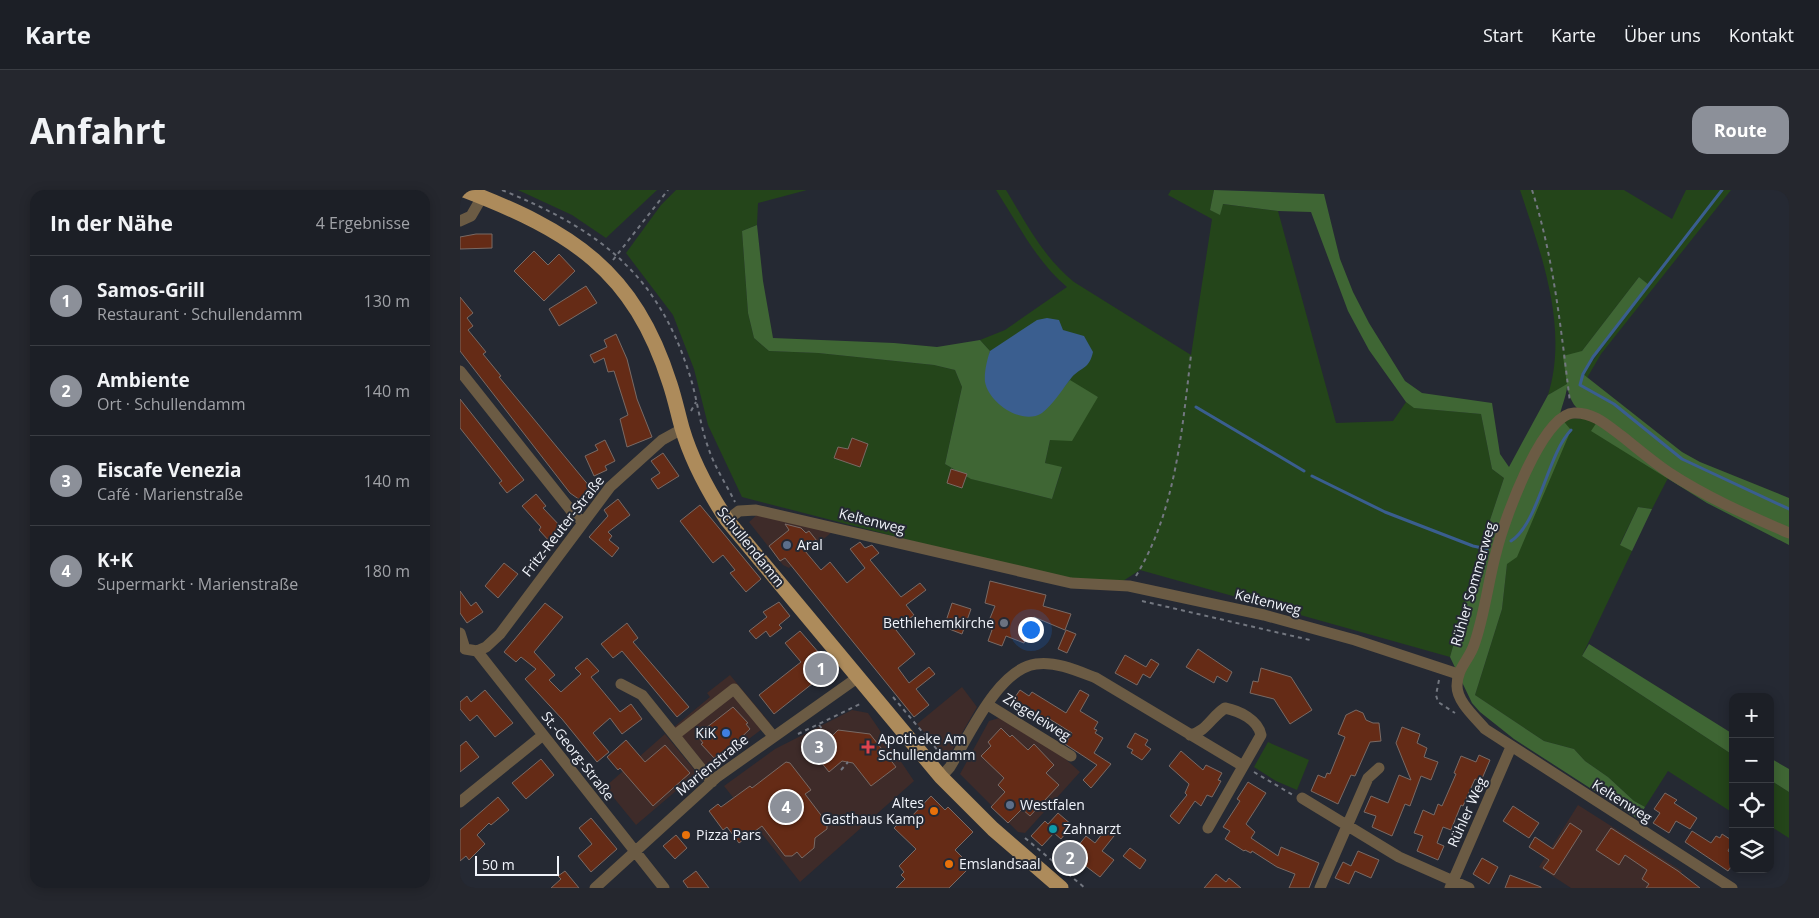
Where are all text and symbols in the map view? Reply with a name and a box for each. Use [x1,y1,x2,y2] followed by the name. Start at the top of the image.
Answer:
[25,18,91,51] text: Karte
[1483,23,1523,47] text: Start
[1551,23,1596,47] text: Karte
[1624,23,1701,47] text: Über uns
[1729,23,1794,47] text: Kontakt
[1692,106,1789,154] button: Route
[30,107,166,154] text: Anfahrt
[50,209,173,237] text: In der Nähe
[316,212,410,234] text: 4 Ergebnisse
[97,277,205,303] text: Samos-Grill
[61,290,71,312] text: 1
[364,290,410,312] text: 130 m
[97,303,303,325] text: Restaurant · Schullendamm
[97,367,190,393] text: Ambiente
[61,380,71,402] text: 2
[364,380,410,402] text: 140 m
[97,393,245,415] text: Ort · Schullendamm
[97,457,241,483] text: Eiscafe Venezia
[61,470,71,492] text: 3
[364,470,410,492] text: 140 m
[517,471,608,580] street label: Fritz-Reuter-Straße
[97,483,243,505] text: Café · Marienstraße
[713,503,789,590] street label: Schullendamm
[837,503,908,538] street label: Keltenweg
[1446,519,1499,648] street label: Rühler Sommerweg
[797,535,823,554] place label: Aral
[781,539,793,551] marker: Aral
[97,547,133,573] text: K+K
[61,560,71,582] text: 4
[364,560,410,582] text: 180 m
[97,573,298,595] text: Supermarkt · Marienstraße
[1233,584,1304,619] street label: Keltenweg
[883,613,994,632] place label: Bethlehemkirche
[998,617,1010,629] marker: Bethlehemkirche
[1018,617,1044,643] your location
[805,650,837,688] pin: 1
[1000,688,1075,745] street label: Ziegeleiweg
[1729,693,1774,873] map controls
[1729,693,1774,738] button: +
[538,707,619,804] street label: St.-Georg-Straße
[695,723,716,742] place label: KiK
[720,727,732,739] marker: KiK
[803,728,835,766] pin: 3
[878,729,975,764] place label: Apotheke Am Schullendamm
[672,730,752,800] street label: Marienstraße
[1729,738,1774,783] button: −
[862,741,874,753] marker: Apotheke Am Schullendamm
[1443,773,1491,850] street label: Rühler Weg
[1589,775,1656,827] street label: Keltenweg
[1729,783,1774,828] button: locate
[770,788,802,826] pin: 4
[821,793,924,828] place label: Altes Gasthaus Kamp
[1020,795,1085,814] place label: Westfalen
[1004,799,1016,811] marker: Westfalen
[928,805,940,817] marker: Altes Gasthaus Kamp
[1063,819,1121,838] place label: Zahnarzt
[1047,823,1059,835] marker: Zahnarzt
[696,825,761,844] place label: Pizza Pars
[1729,828,1774,873] button: layers
[680,829,692,841] marker: Pizza Pars
[1054,839,1086,877] pin: 2
[475,853,559,876] scale bar
[959,854,1041,873] place label: Emslandsaal
[482,855,515,874] text: 50 m
[943,858,955,870] marker: Emslandsaal

